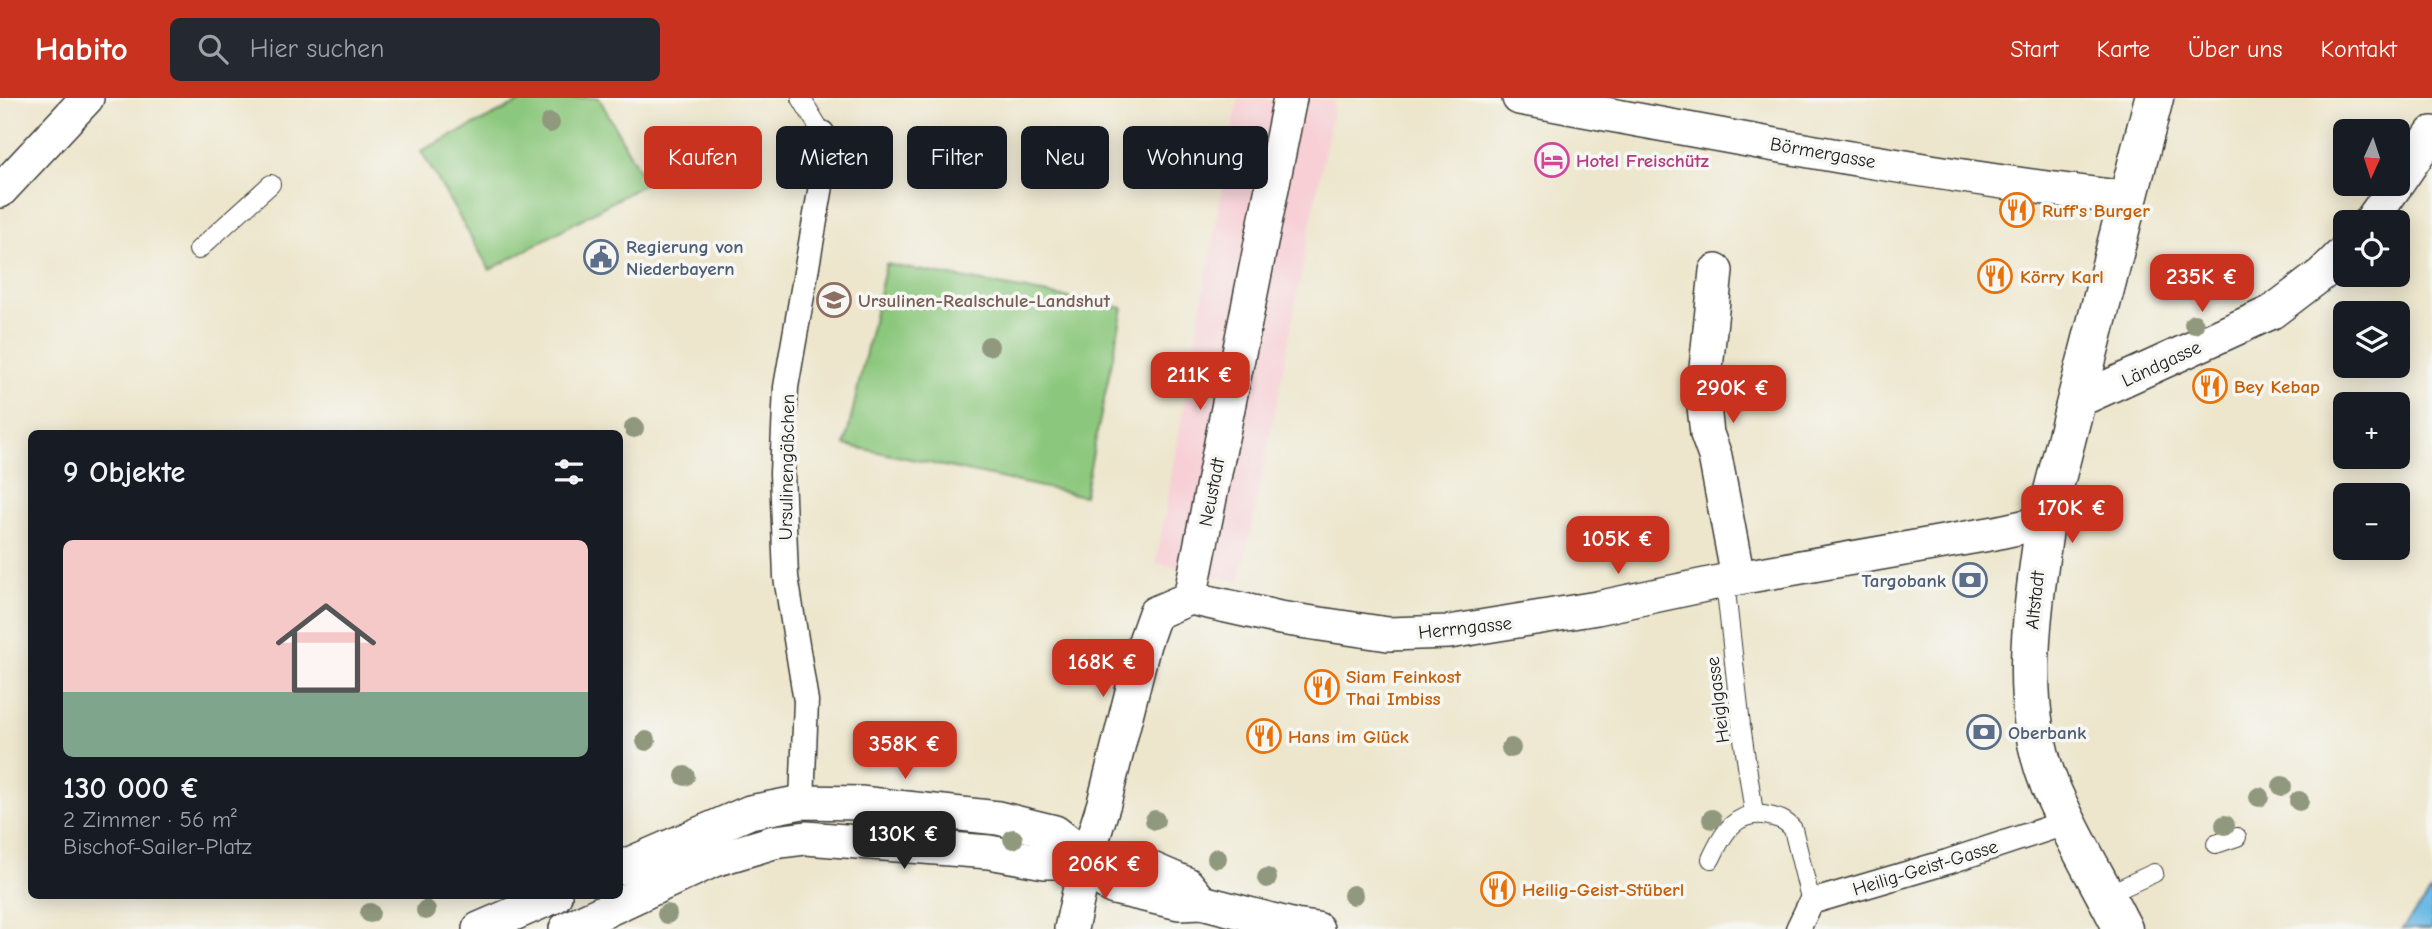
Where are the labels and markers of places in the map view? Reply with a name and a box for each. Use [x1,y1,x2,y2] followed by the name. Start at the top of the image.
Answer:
[1533,141,1571,179] hotel icon: Hotel Freischütz
[1576,150,1709,172] place label: Hotel Freischütz
[1998,191,2036,229] restaurant icon: Ruff's Burger
[2042,200,2150,222] place label: Ruff's Burger
[626,236,744,280] place label: Regierung von Niederbayern
[582,238,620,276] public building icon: Regierung von Niederbayern
[2145,254,2259,314] pin: 235K €
[1976,257,2014,295] restaurant icon: Körry Karl
[2020,266,2104,288] place label: Körry Karl
[815,281,853,319] school or university icon: Ursulinen-Realschule-Landshut
[858,290,1111,312] place label: Ursulinen-Realschule-Landshut
[1143,352,1257,412] pin: 211K €
[1676,366,1790,425] pin: 290K €
[2191,367,2229,405] restaurant icon: Bey Kebap
[2234,376,2320,398] place label: Bey Kebap
[2015,486,2129,545] pin: 170K €
[1561,517,1675,576] pin: 105K €
[1951,561,1989,599] bank icon: Targobank
[1861,570,1947,592] place label: Targobank
[1046,640,1160,699] pin: 168K €
[1346,666,1462,710] place label: Siam Feinkost Thai Imbiss
[1303,668,1341,706] restaurant icon: Siam Feinkost Thai Imbiss
[1965,713,2003,751] bank icon: Oberbank
[1245,717,1283,755] restaurant icon: Hans im Glück
[848,722,962,781] pin: 358K €
[2008,722,2087,744] place label: Oberbank
[1288,726,1410,748] place label: Hans im Glück
[847,812,961,871] pin: 130K €
[1048,842,1162,901] pin: 206K €
[1479,870,1517,908] restaurant icon: Heilig-Geist-Stüberl
[1522,879,1684,901] place label: Heilig-Geist-Stüberl

